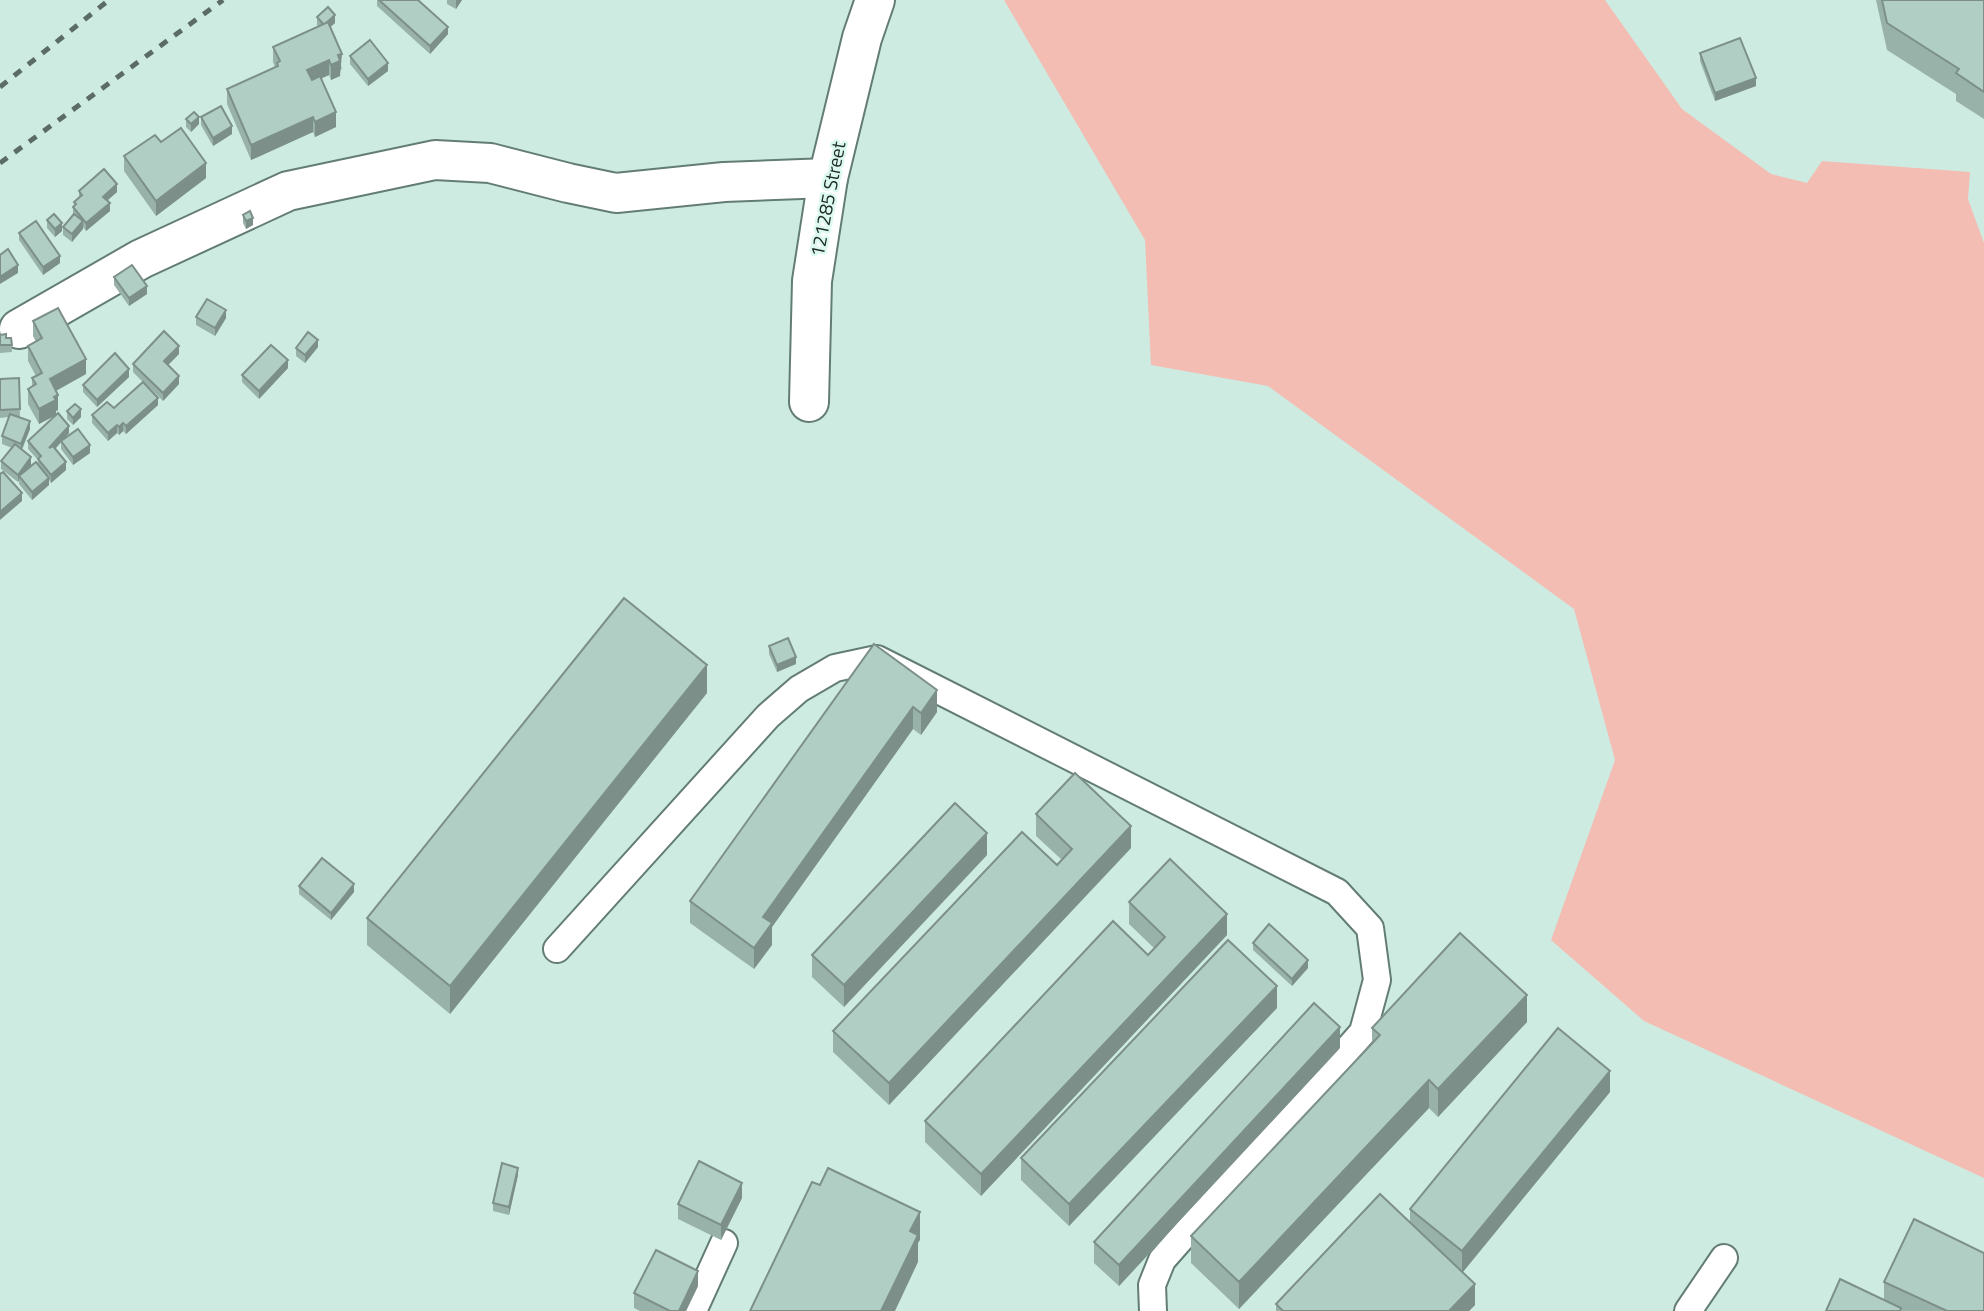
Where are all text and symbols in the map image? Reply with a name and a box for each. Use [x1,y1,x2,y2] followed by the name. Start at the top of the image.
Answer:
[802,138,852,259] street label: 121285 Street

